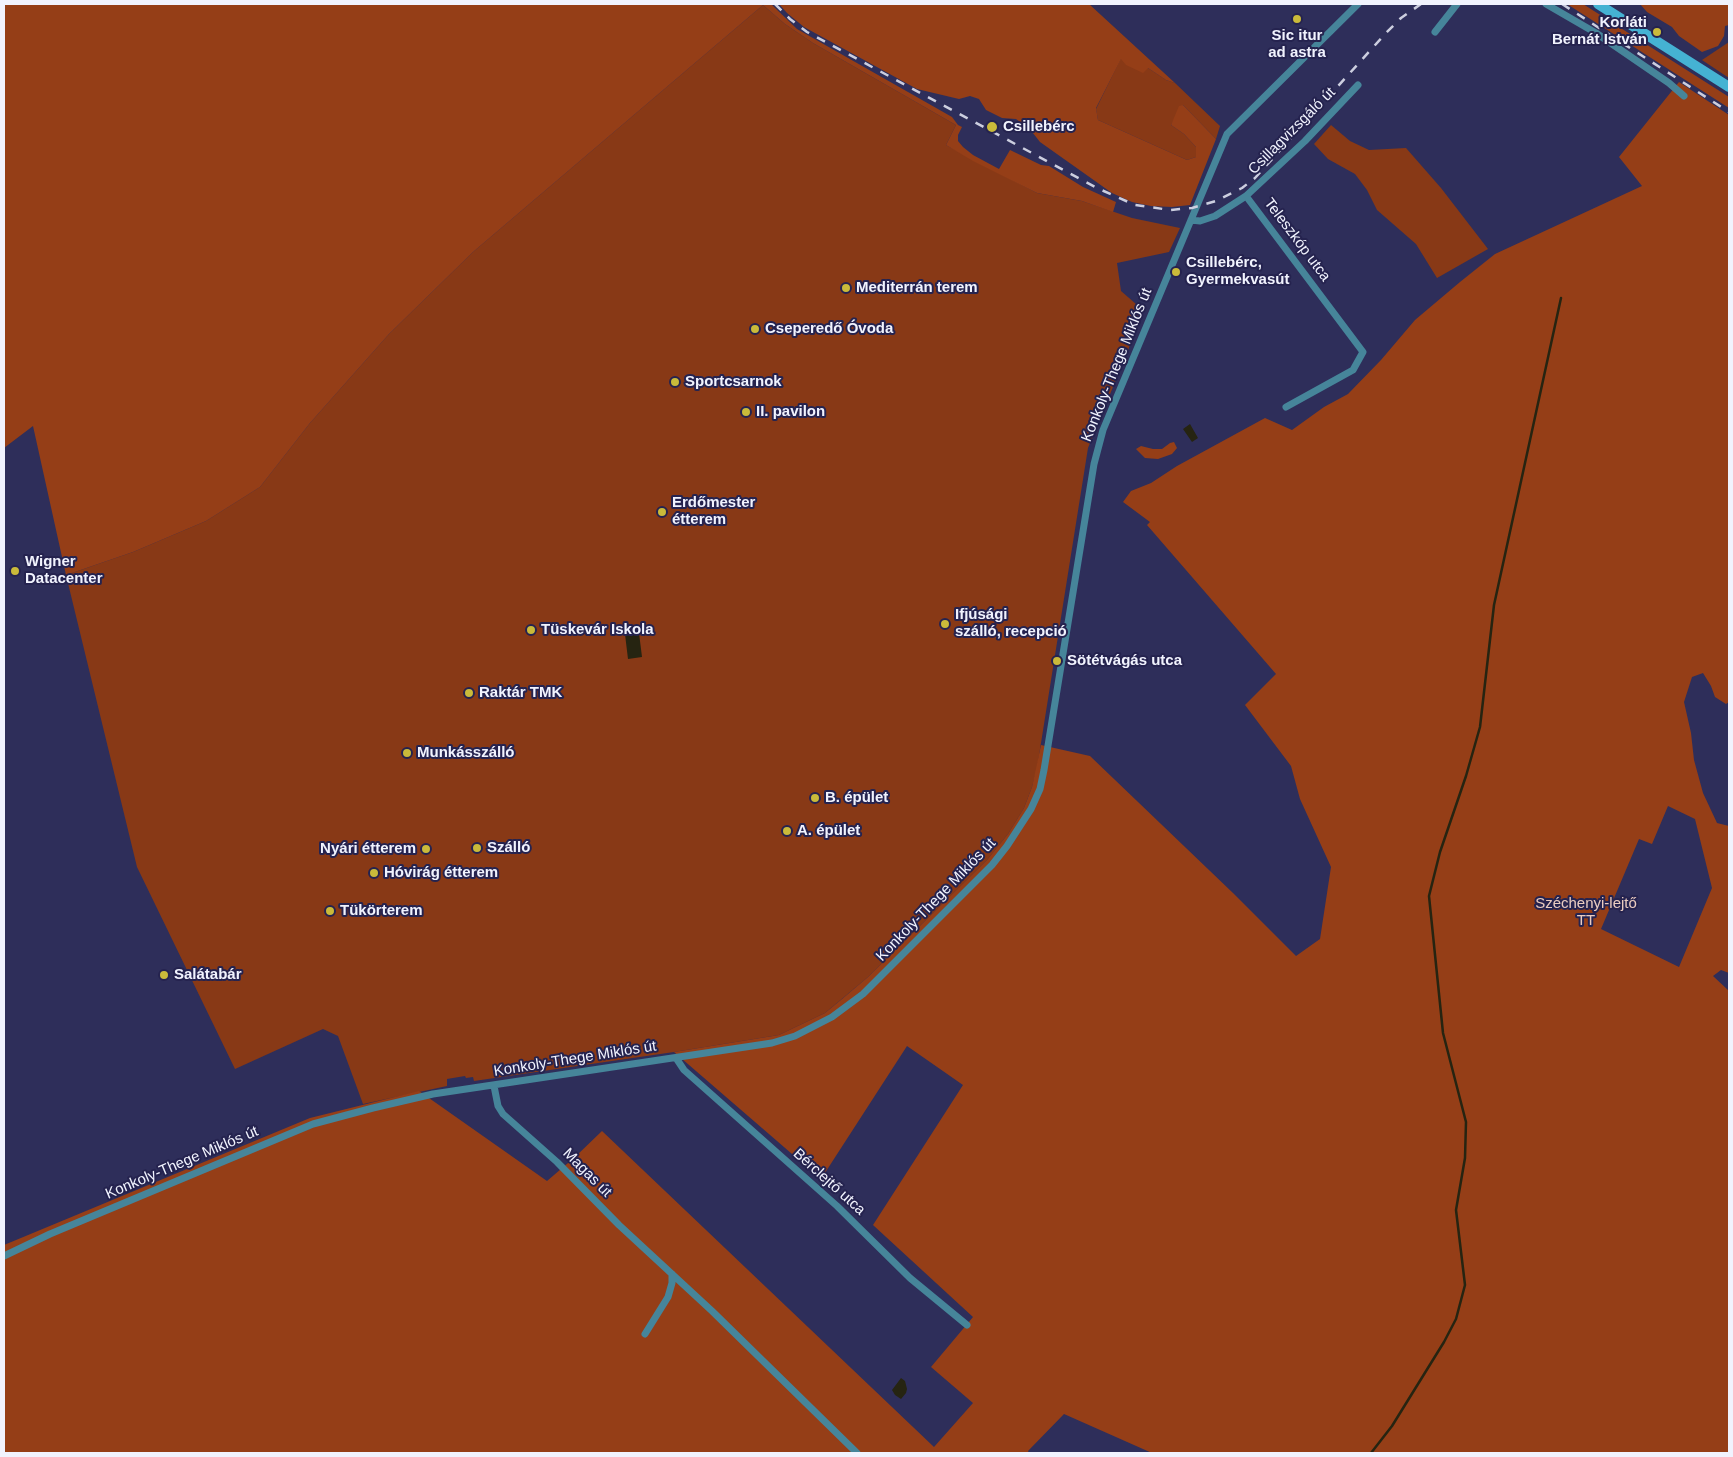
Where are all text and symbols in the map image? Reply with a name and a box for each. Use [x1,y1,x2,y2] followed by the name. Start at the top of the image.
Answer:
[1291,13,1303,25] marker: Sic itur ad astra
[1552,14,1647,49] place label: Korláti Bernát István
[1651,26,1663,38] marker: Korláti Bernát István
[1268,27,1326,62] place label: Sic itur ad astra
[1245,84,1339,178] street label: Csillagvizsgáló út
[1003,118,1075,136] place label: Csillebérc
[985,120,999,134] marker: Csillebérc
[1260,195,1334,285] street label: Teleszkóp utca
[1186,254,1289,289] place label: Csillebérc, Gyermekvasút
[1170,266,1182,278] marker: Csillebérc, Gyermekvasút
[856,279,978,297] place label: Mediterrán terem
[840,282,852,294] marker: Mediterrán terem
[1078,285,1156,445] street label: Konkoly-Thege Miklós út
[765,320,893,338] place label: Cseperedő Óvoda
[749,323,761,335] marker: Cseperedő Óvoda
[685,373,782,391] place label: Sportcsarnok
[669,376,681,388] marker: Sportcsarnok
[756,403,825,421] place label: II. pavilon
[740,406,752,418] marker: II. pavilon
[672,494,755,529] place label: Erdőmester étterem
[656,506,668,518] marker: Erdőmester étterem
[25,553,103,588] place label: Wigner Datacenter
[9,565,21,577] marker: Wigner Datacenter
[955,606,1067,641] place label: Ifjúsági szálló, recepció
[939,618,951,630] marker: Ifjúsági szálló, recepció
[541,621,654,639] place label: Tüskevár Iskola
[525,624,537,636] marker: Tüskevár Iskola
[1067,652,1182,670] place label: Sötétvágás utca
[1051,655,1063,667] marker: Sötétvágás utca
[479,684,562,702] place label: Raktár TMK
[463,687,475,699] marker: Raktár TMK
[417,744,515,762] place label: Munkásszálló
[401,747,413,759] marker: Munkásszálló
[825,789,888,807] place label: B. épület
[809,792,821,804] marker: B. épület
[797,822,860,840] place label: A. épület
[781,825,793,837] marker: A. épület
[872,835,1000,965] street label: Konkoly-Thege Miklós út
[487,839,530,857] place label: Szálló
[320,840,416,858] place label: Nyári étterem
[471,842,483,854] marker: Szálló
[420,843,432,855] marker: Nyári étterem
[384,864,498,882] place label: Hóvirág étterem
[368,867,380,879] marker: Hóvirág étterem
[1535,895,1637,930] park label: Széchenyi-lejtő TT
[340,902,423,920] place label: Tükörterem
[324,905,336,917] marker: Tükörterem
[174,966,242,984] place label: Salátabár
[158,969,170,981] marker: Salátabár
[492,1037,658,1081] street label: Konkoly-Thege Miklós út
[103,1123,261,1203] street label: Konkoly-Thege Miklós út
[559,1145,615,1201] street label: Magas út
[789,1145,869,1219] street label: Bérclejtő utca

